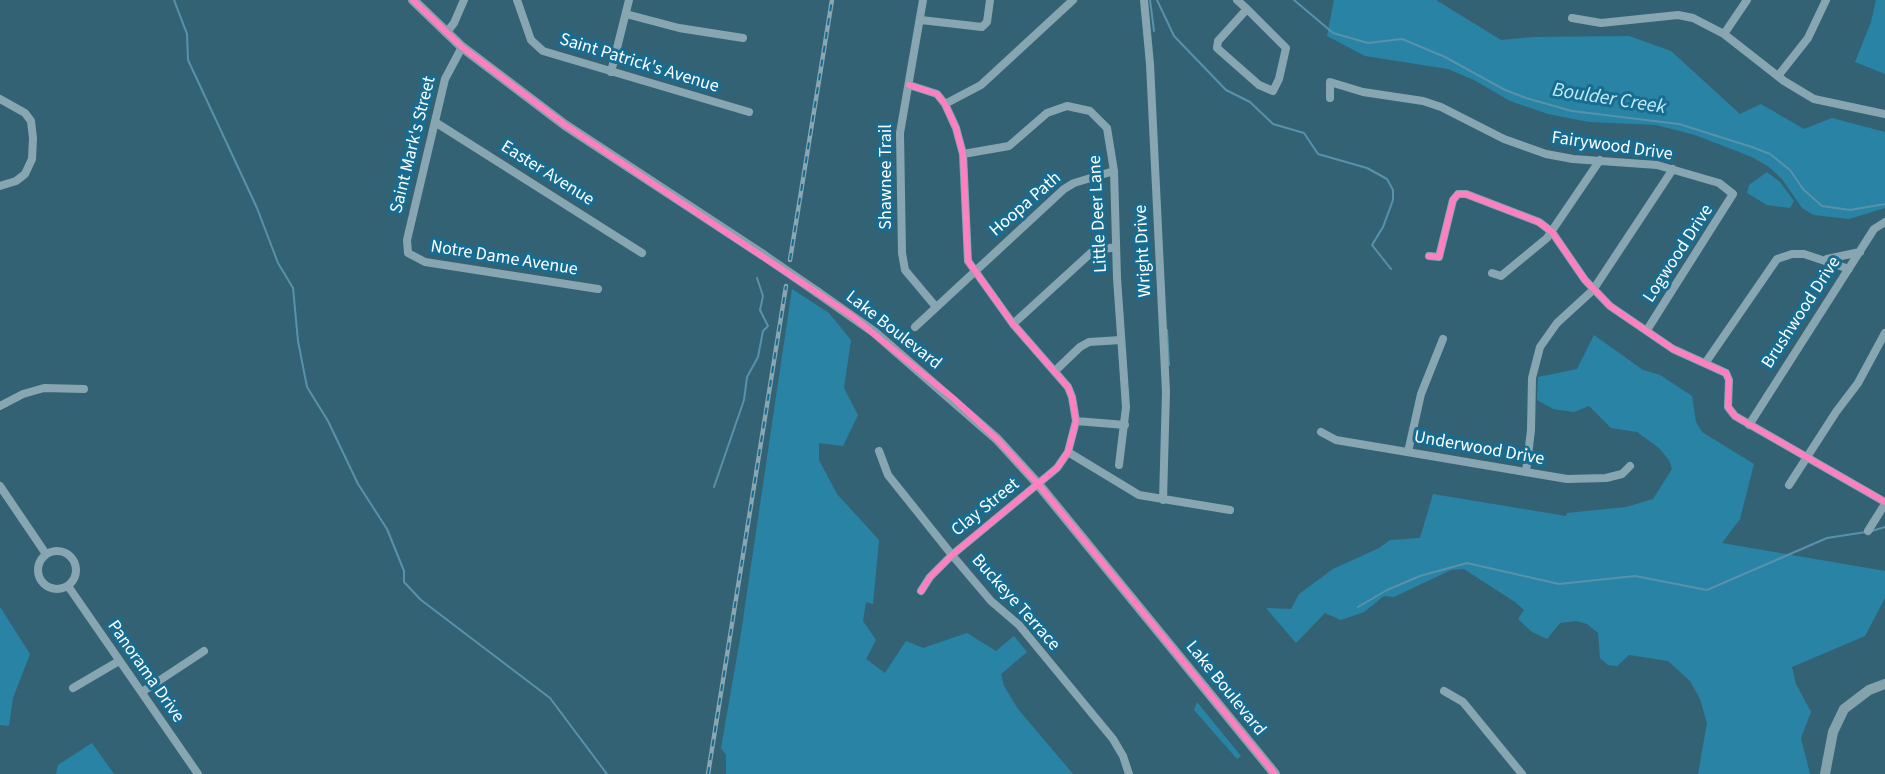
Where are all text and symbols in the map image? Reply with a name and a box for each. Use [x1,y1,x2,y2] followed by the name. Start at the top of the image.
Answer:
[557,29,721,99] street label: Saint Patrick's Avenue
[387,74,441,216] street label: Saint Mark's Street
[1551,79,1667,121] water label: Boulder Creek
[876,124,898,230] street label: Shawnee Trail
[1550,128,1674,166] street label: Fairywood Drive
[496,137,598,211] street label: Easter Avenue
[1085,155,1113,273] street label: Little Deer Lane
[986,168,1066,242] street label: Hoopa Path
[1639,201,1719,307] street label: Logwood Drive
[1131,204,1157,298] street label: Wright Drive
[429,237,579,281] street label: Notre Dame Avenue
[1758,253,1846,373] street label: Brushwood Drive
[841,287,945,375] street label: Lake Boulevard
[1412,427,1546,471] street label: Underwood Drive
[948,474,1024,542] street label: Clay Street
[966,550,1064,656] street label: Buckeye Terrace
[102,617,188,727] street label: Panorama Drive
[1180,637,1270,741] street label: Lake Boulevard

